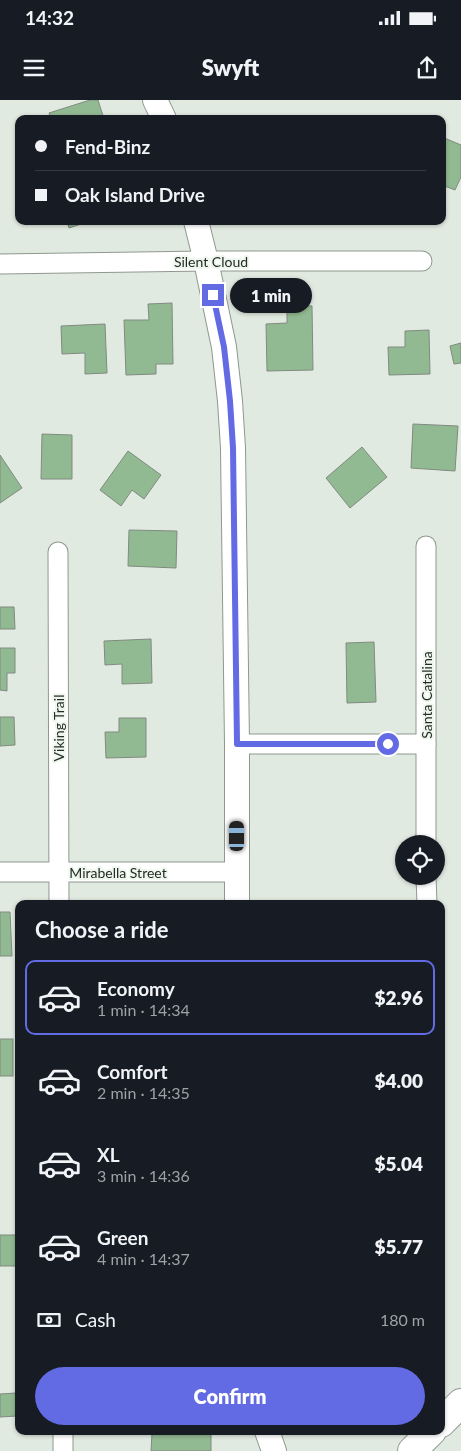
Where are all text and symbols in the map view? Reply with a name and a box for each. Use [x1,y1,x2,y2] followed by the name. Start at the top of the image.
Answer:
[25,6,74,29] text: 14:32
[20,54,48,82] icon: menu
[202,54,259,81] text: Swyft
[413,54,441,82] icon: share
[65,135,150,158] text: Fend-Binz
[65,183,205,206] text: Oak Island Drive
[174,253,248,270] street label: Silent Cloud
[230,278,313,312] callout: 1 min
[202,284,224,306] route end
[251,286,291,305] text: 1 min
[418,651,435,739] street label: Santa Catalina
[50,695,67,761] street label: Viking Trail
[377,733,399,755] route start
[229,821,244,851] car
[395,835,445,885] map controls
[395,835,445,885] button: locate
[69,864,167,881] street label: Mirabella Street
[35,916,169,943] text: Choose a ride
[37,975,82,1020] icon: car
[97,977,175,1000] text: Economy
[374,986,423,1009] text: $2.96
[97,1000,190,1019] text: 1 min · 14:34
[37,1058,82,1103] icon: car
[97,1060,168,1083] text: Comfort
[374,1069,423,1092] text: $4.00
[97,1083,190,1102] text: 2 min · 14:35
[37,1141,82,1186] icon: car
[97,1143,120,1166] text: XL
[374,1152,423,1175] text: $5.04
[97,1166,190,1185] text: 3 min · 14:36
[37,1224,82,1269] icon: car
[97,1226,148,1249] text: Green
[374,1235,423,1258] text: $5.77
[97,1249,190,1268] text: 4 min · 14:37
[35,1306,63,1334] icon: cash
[75,1308,116,1331] text: Cash
[380,1310,425,1329] text: 180 m
[35,1367,425,1425] button: Confirm

